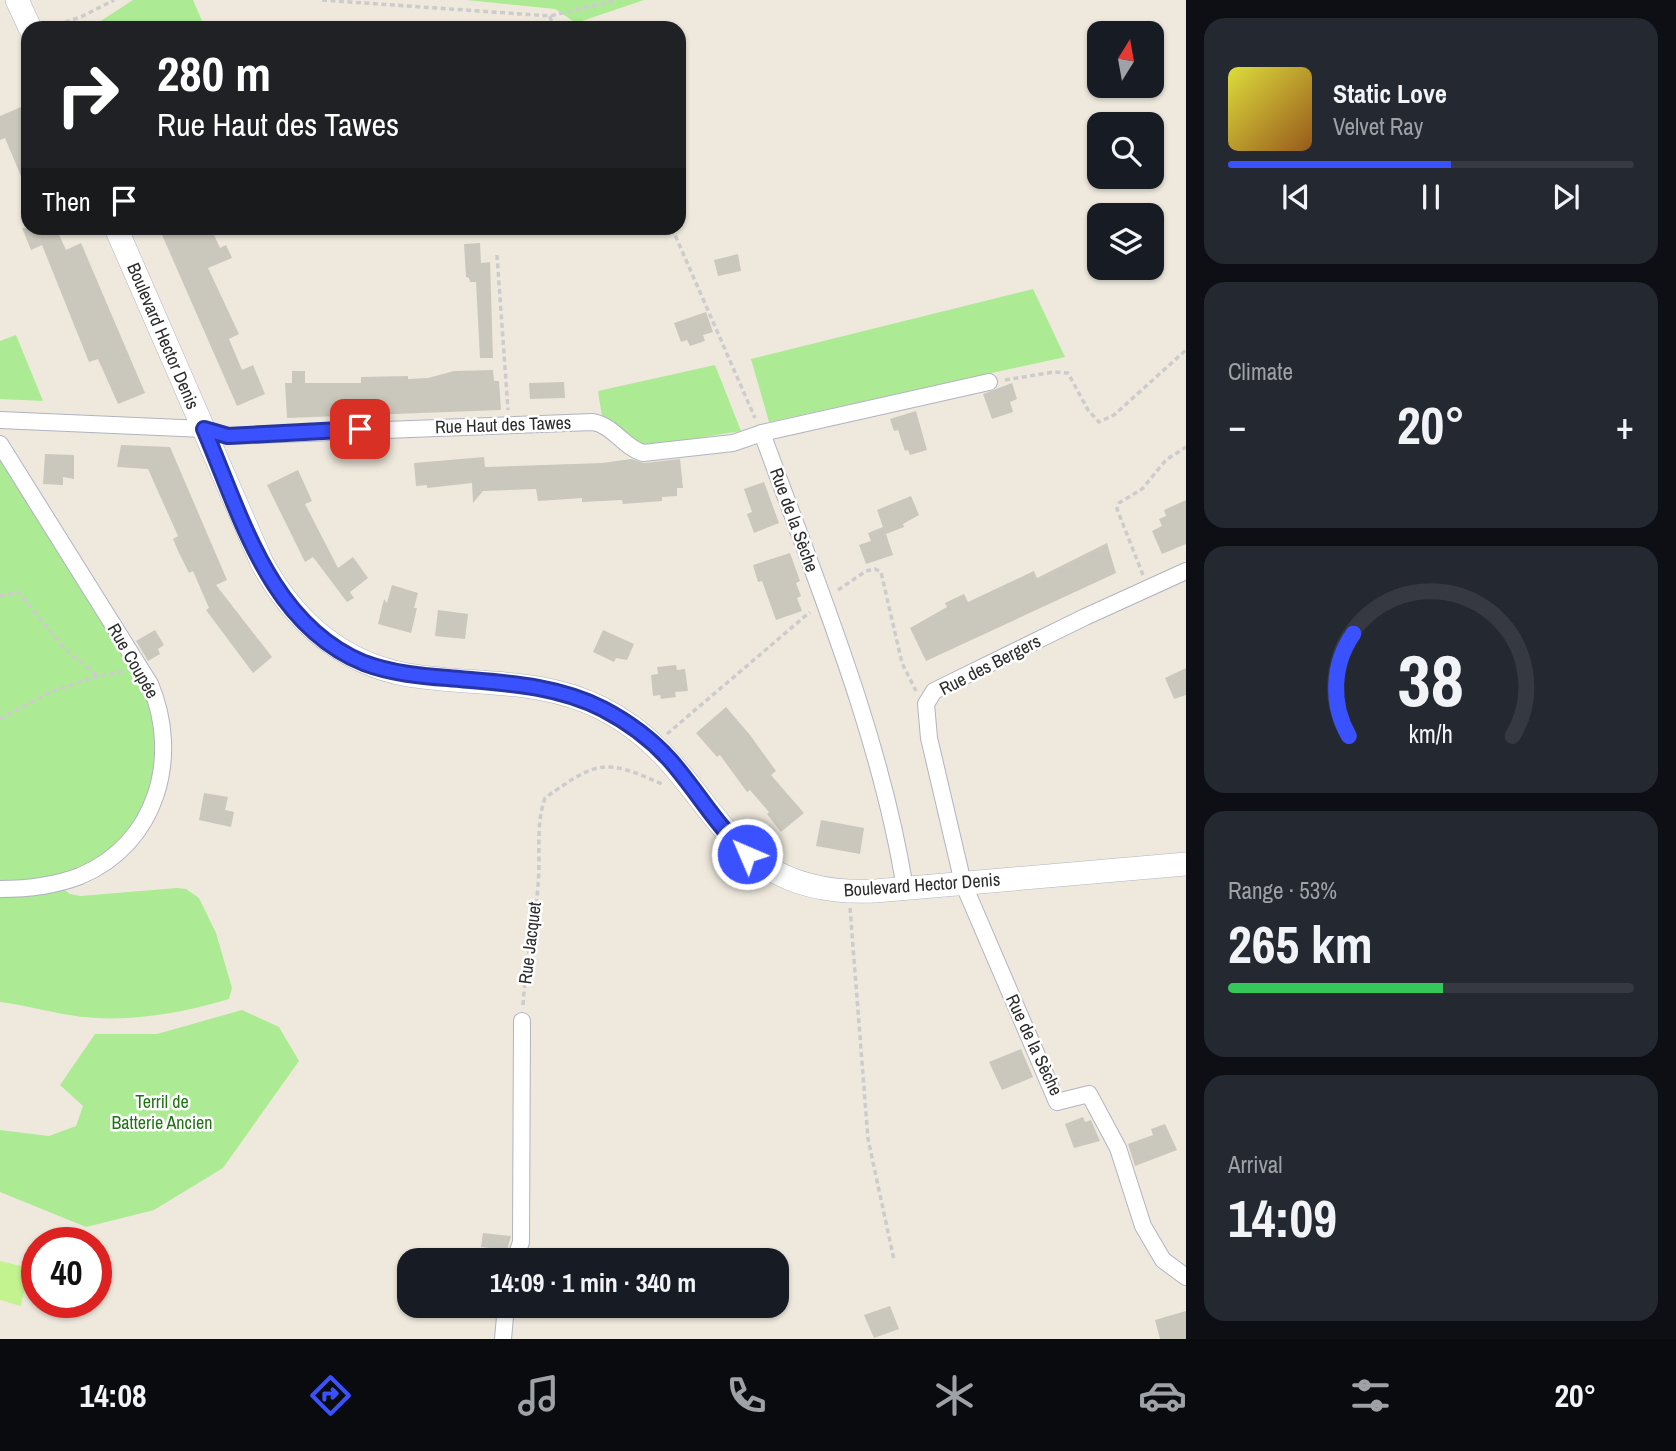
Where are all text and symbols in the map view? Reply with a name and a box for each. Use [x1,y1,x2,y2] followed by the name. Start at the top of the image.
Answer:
[1087,21,1164,98] north arrow
[1087,21,1164,280] map controls
[157,40,271,106] text: 280 m
[42,49,133,140] icon: right
[1333,76,1447,111] text: Static Love
[157,103,399,146] text: Rue Haut des Tawes
[1333,111,1423,142] text: Velvet Ray
[1087,112,1164,189] button: search
[1277,178,1315,216] icon: previous
[1412,178,1450,216] icon: pause
[1547,178,1585,216] icon: next
[105,182,143,220] icon: arrive
[42,184,91,219] text: Then
[1087,203,1164,280] button: layers
[121,259,206,413] street label: Boulevard Hector Denis
[1228,356,1293,387] text: Climate
[1397,390,1465,460] text: 20°
[330,399,390,459] pin
[1228,400,1246,451] text: −
[1616,400,1634,451] text: +
[341,410,379,448] icon: arrive
[434,410,571,439] street label: Rue Haut des Tawes
[764,464,825,575] street label: Rue de la Sèche
[102,619,165,703] street label: Rue Coupée
[935,628,1045,701] street label: Rue des Bergers
[1398,631,1464,729] text: 38
[1409,716,1453,750] text: km/h
[710,817,784,891] position arrow
[843,867,1001,902] street label: Boulevard Hector Denis
[1228,875,1337,906] text: Range · 53%
[512,900,547,986] street label: Rue Jacquet
[1228,909,1373,979] text: 265 km
[1000,990,1069,1100] street label: Rue de la Sèche
[112,1089,212,1135] park label: Terril de Batterie Ancien
[1228,1149,1283,1180] text: Arrival
[1228,1183,1337,1253] text: 14:09
[21,1227,112,1318] speed limit sign: 40
[490,1265,696,1300] text: 14:09 · 1 min · 340 m
[306,1371,355,1420] icon: directions
[514,1371,563,1420] icon: music
[722,1371,771,1420] icon: phone
[930,1371,979,1420] icon: climate
[1138,1371,1187,1420] icon: car
[1346,1371,1395,1420] icon: filters
[80,1374,147,1417] text: 14:08
[1554,1374,1596,1417] text: 20°

